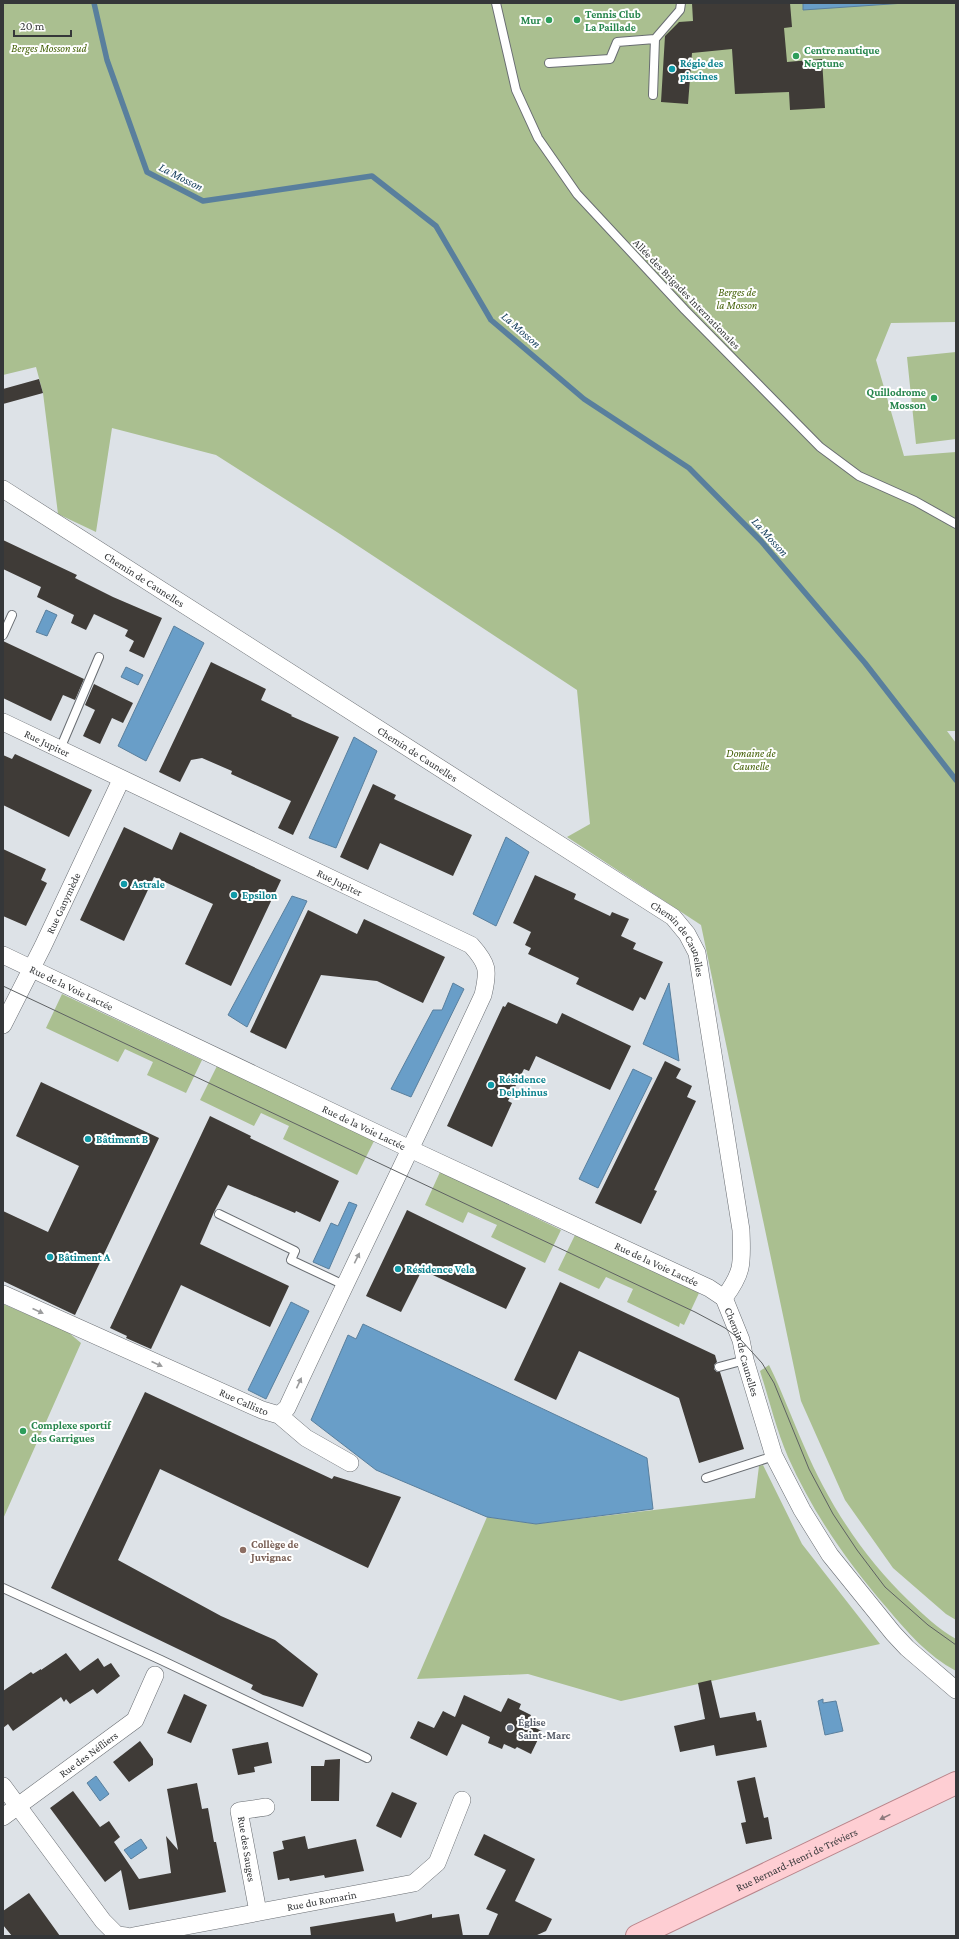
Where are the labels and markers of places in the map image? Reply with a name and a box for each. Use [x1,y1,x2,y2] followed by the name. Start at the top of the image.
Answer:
[585,8,641,33] place label: Tennis Club La Paillade
[521,14,542,26] place label: Mur
[544,15,554,25] marker: Mur
[572,15,582,25] marker: Tennis Club La Paillade
[804,44,880,69] place label: Centre nautique Neptune
[791,51,801,61] marker: Centre nautique Neptune
[680,57,724,82] place label: Régie des piscines
[667,64,677,74] marker: Régie des piscines
[867,386,927,411] place label: Quillodrome Mosson
[929,393,939,403] marker: Quillodrome Mosson
[131,878,165,890] place label: Astrale
[119,879,129,889] marker: Astrale
[242,889,278,901] place label: Epsilon
[229,890,239,900] marker: Epsilon
[499,1073,548,1098] place label: Résidence Delphinus
[486,1080,496,1090] marker: Résidence Delphinus
[96,1133,149,1145] place label: Bâtiment B
[83,1134,93,1144] marker: Bâtiment B
[58,1251,111,1263] place label: Bâtiment A
[45,1252,55,1262] marker: Bâtiment A
[406,1263,475,1275] place label: Résidence Vela
[393,1264,403,1274] marker: Résidence Vela
[31,1419,112,1444] place label: Complexe sportif des Garrigues
[18,1426,28,1436] marker: Complexe sportif des Garrigues
[250,1538,299,1563] place label: Collège de Juvignac
[238,1545,248,1555] marker: Collège de Juvignac
[518,1716,571,1741] place label: Église Saint-Marc
[505,1723,515,1733] marker: Église Saint-Marc

